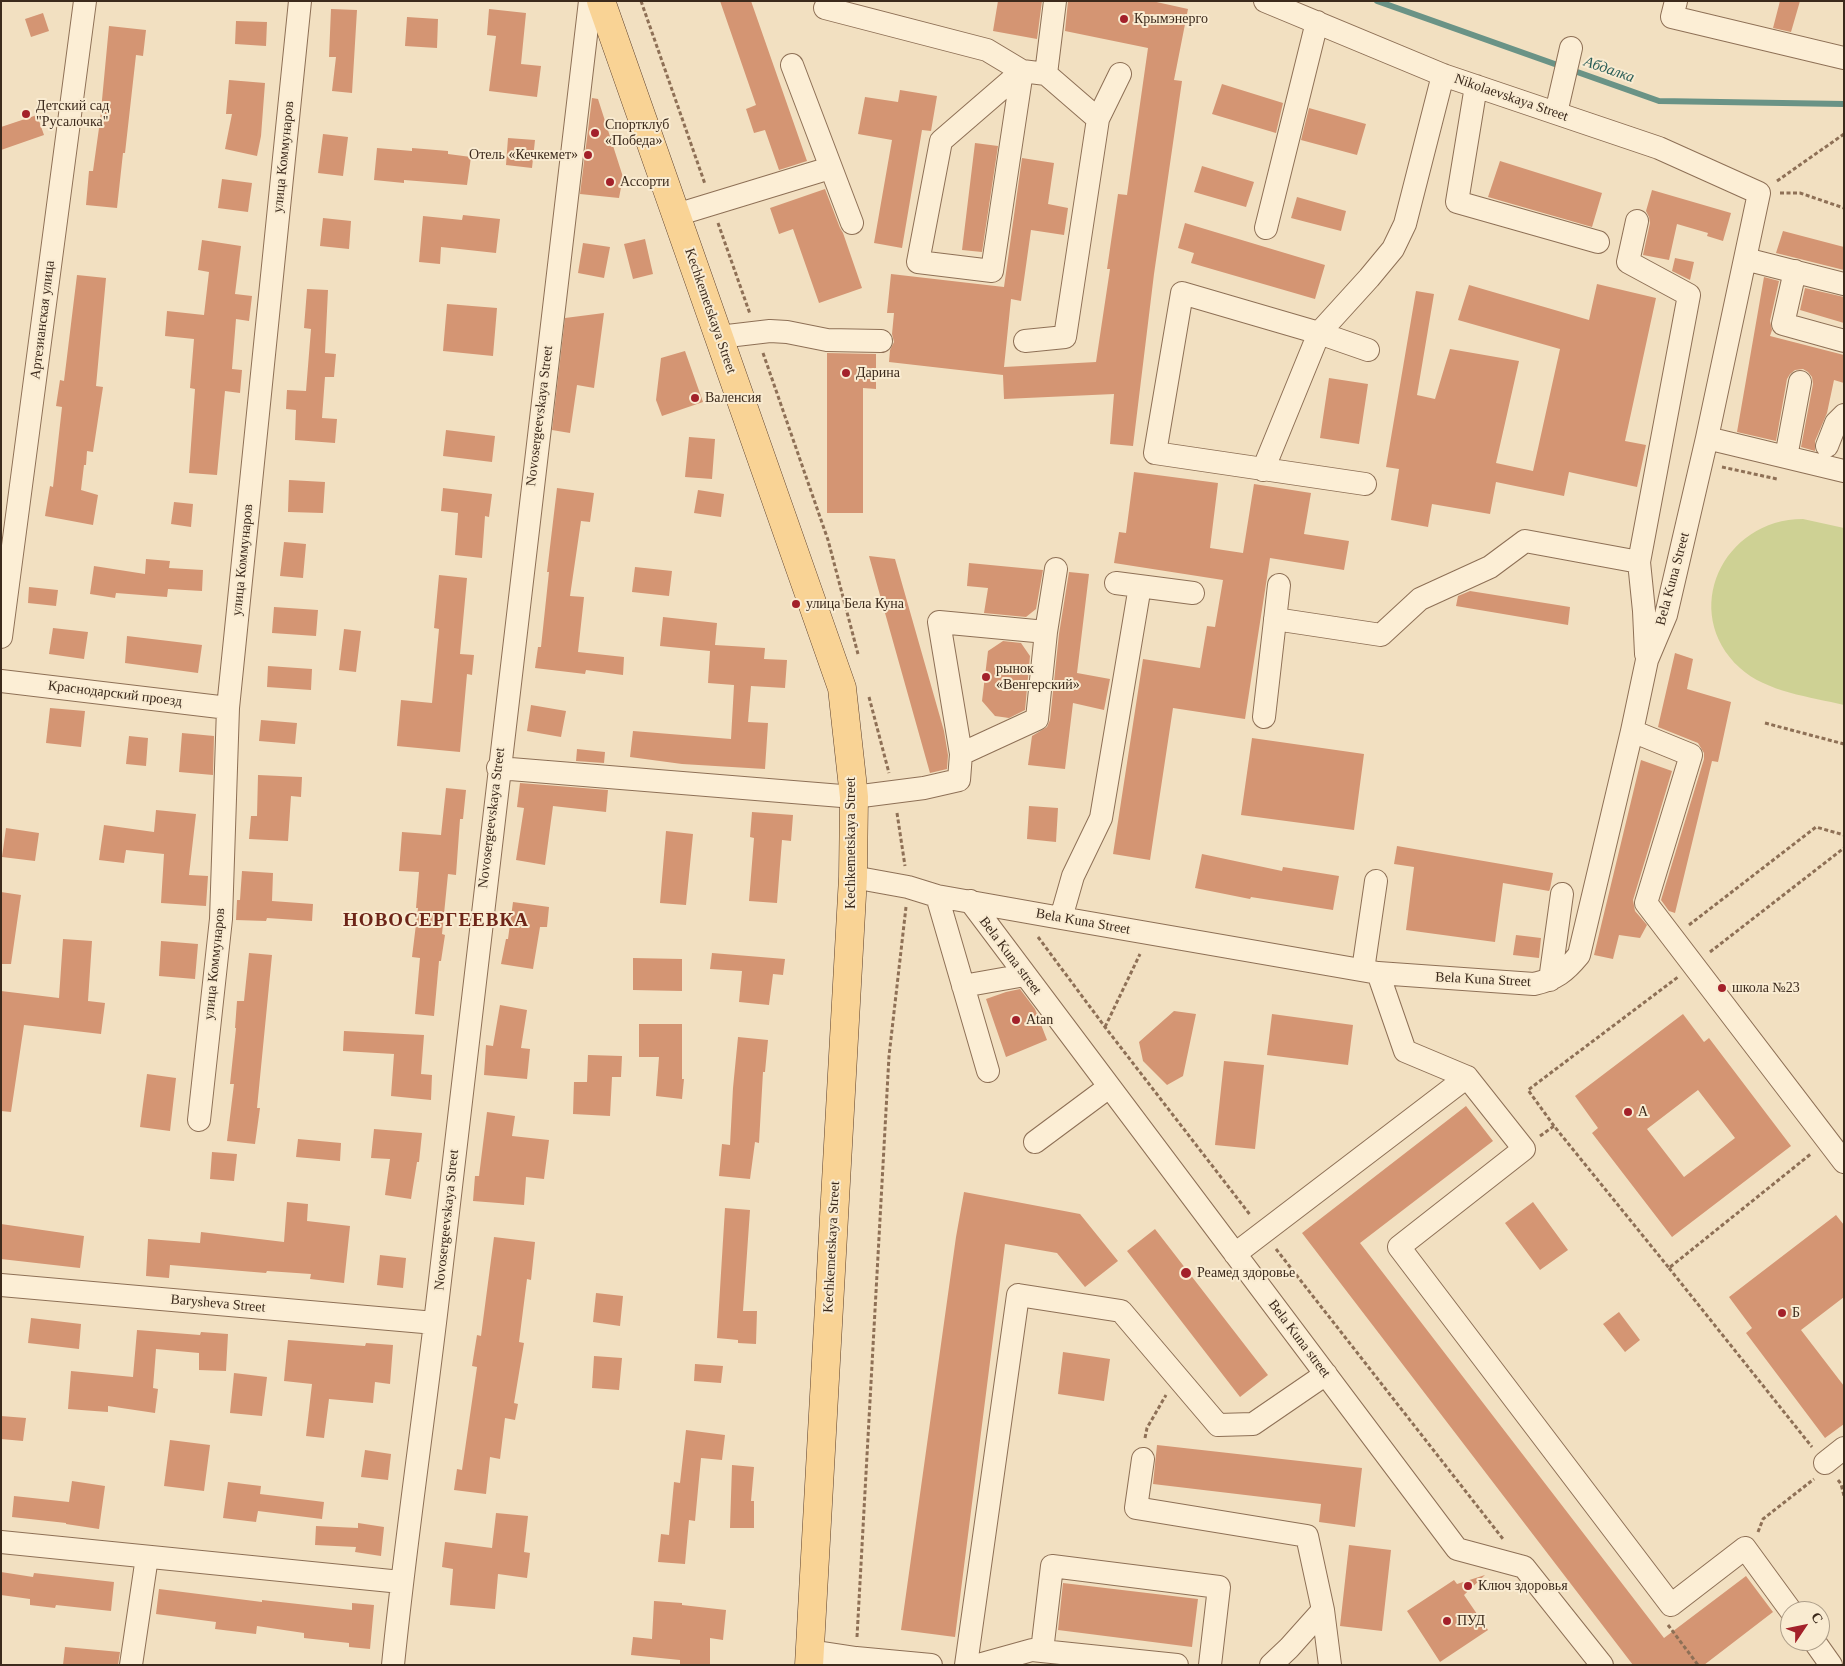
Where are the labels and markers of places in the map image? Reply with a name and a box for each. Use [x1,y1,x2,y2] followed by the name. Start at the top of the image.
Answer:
[1134,11,1208,27] place label: Крымэнерго
[1118,13,1130,25] marker: Крымэнерго
[36,98,109,130] place label: Детский сад "Русалочка"
[20,108,32,120] marker: Детский сад "Русалочка"
[605,117,669,150] place label: Спортклуб «Победа»
[589,127,601,139] marker: Спортклуб «Победа»
[469,147,578,163] place label: Отель «Кечкемет»
[582,149,594,161] marker: Отель «Кечкемет»
[620,174,670,190] place label: Ассорти
[604,176,616,188] marker: Ассорти
[856,365,900,381] place label: Дарина
[840,367,852,379] marker: Дарина
[705,390,762,406] place label: Валенсия
[689,392,701,404] marker: Валенсия
[806,596,904,612] place label: улица Бела Куна
[790,598,802,610] marker: улица Бела Куна
[996,661,1080,694] place label: рынок «Венгерский»
[980,671,992,683] marker: рынок «Венгерский»
[1732,980,1800,996] place label: школа №23
[1716,982,1728,994] marker: школа №23
[1026,1012,1053,1028] place label: Аtan
[1010,1014,1022,1026] marker: Аtan
[1638,1104,1648,1120] place label: А
[1622,1106,1634,1118] marker: А
[1197,1265,1295,1281] place label: Реамед здоровье
[1179,1266,1193,1280] marker: Реамед здоровье
[1792,1305,1800,1321] place label: Б
[1776,1307,1788,1319] marker: Б
[1478,1578,1568,1594] place label: Ключ здоровья
[1462,1580,1474,1592] marker: Ключ здоровья
[1457,1613,1485,1629] place label: ПУД
[1441,1615,1453,1627] marker: ПУД

